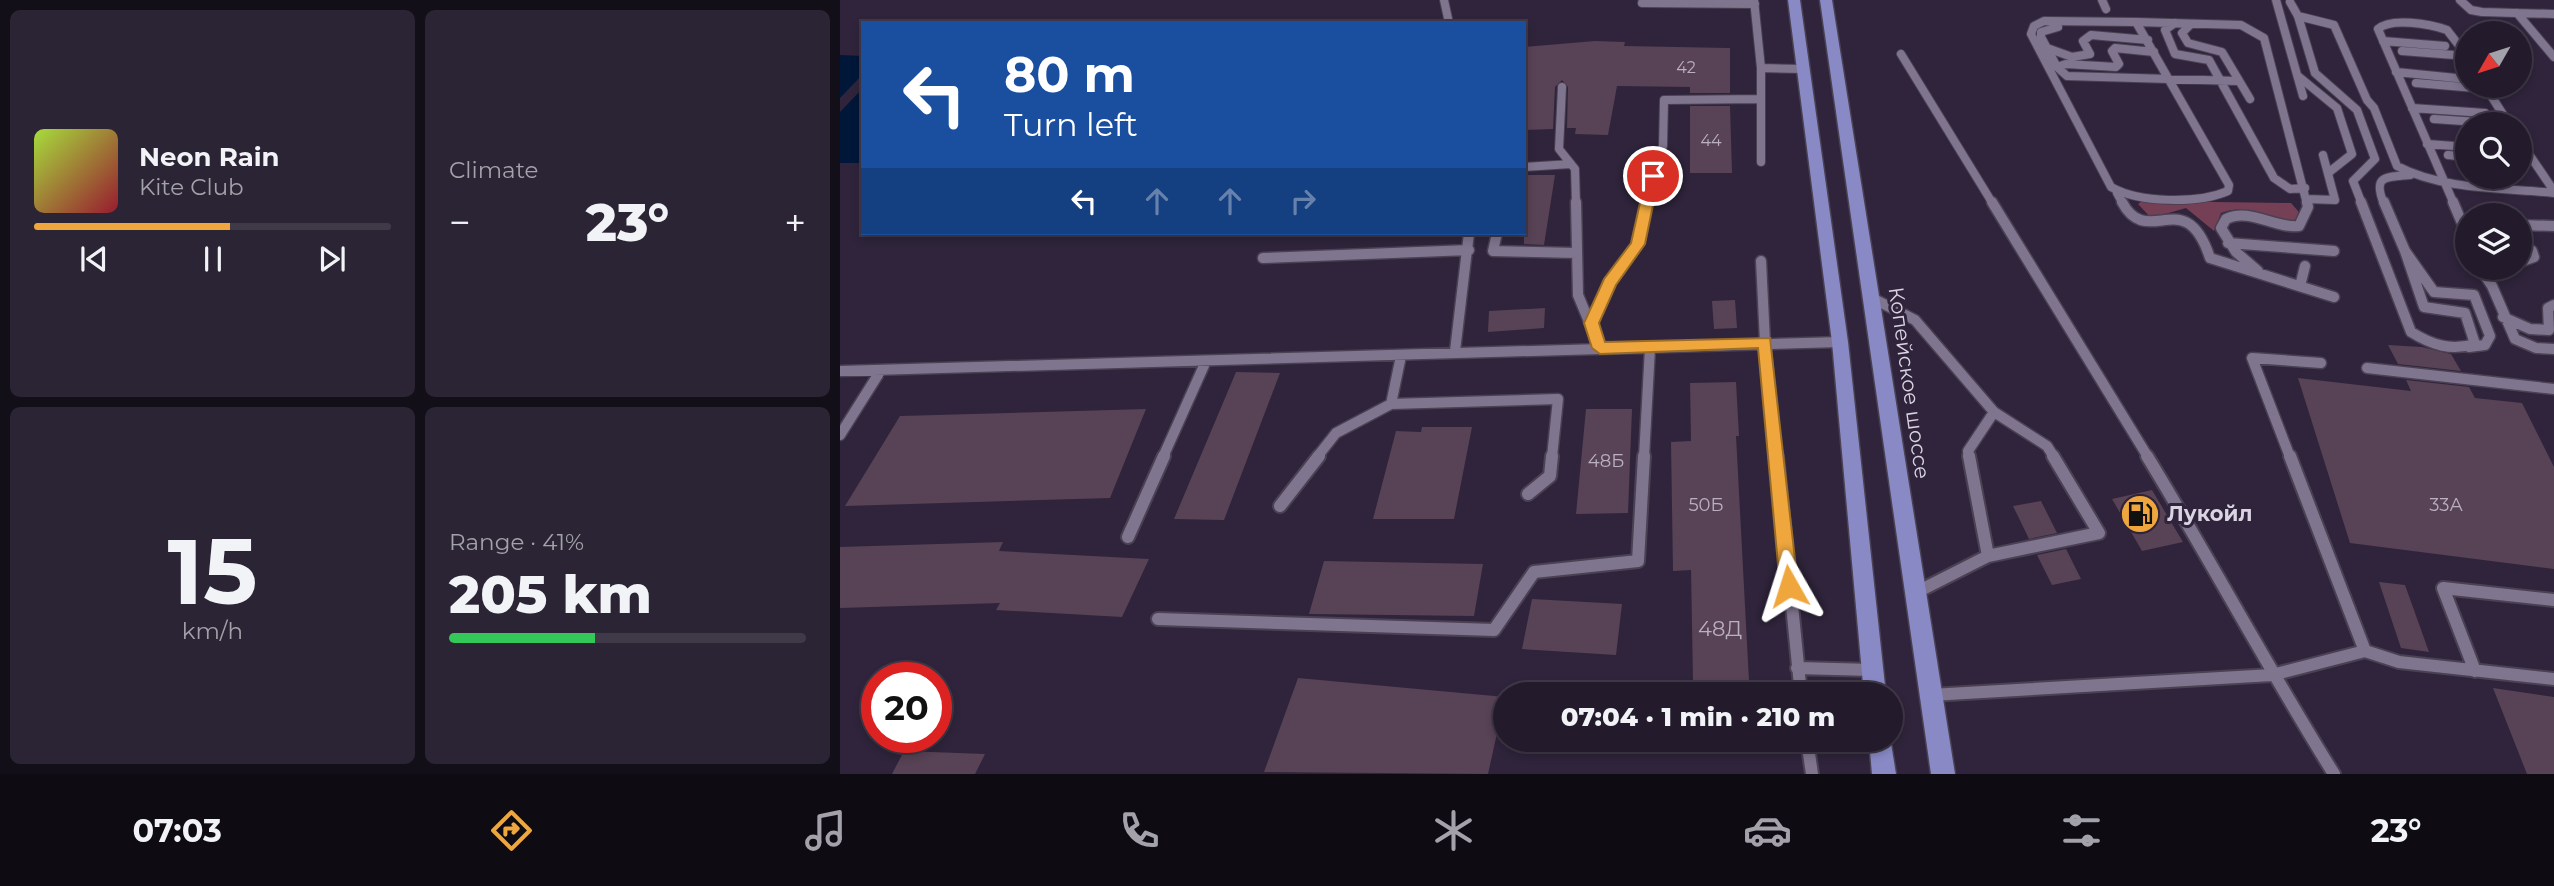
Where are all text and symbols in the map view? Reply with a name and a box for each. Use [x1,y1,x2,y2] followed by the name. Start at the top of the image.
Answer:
[2455,21,2532,98] north arrow
[2455,21,2532,280] map controls
[1004,45,1135,104] text: 80 m
[889,49,980,140] icon: left
[1676,58,1696,77] house number: 42
[1004,105,1138,144] text: Turn left
[2455,112,2532,189] button: search
[1700,131,1722,150] house number: 44
[139,141,280,173] text: Neon Rain
[1623,146,1683,206] pin
[449,156,538,184] text: Climate
[1634,157,1672,195] icon: arrive
[139,173,244,201] text: Kite Club
[1065,182,1103,220] icon: left
[1138,182,1176,220] icon: ahead
[1211,182,1249,220] icon: ahead
[1284,182,1322,220] icon: right
[586,191,669,254] text: 23°
[449,199,471,246] text: −
[784,199,806,246] text: +
[2455,203,2532,280] button: layers
[75,240,113,278] icon: previous
[194,240,232,278] icon: pause
[313,240,351,278] icon: next
[1884,285,1935,481] street label: Копейское шоссе
[1588,450,1624,472] house number: 48Б
[2119,493,2161,535] fuel station icon: Лукойл
[1688,494,1724,516] house number: 50Б
[2429,494,2463,516] house number: 33А
[2167,501,2252,526] place label: Лукойл
[168,516,257,627] text: 15
[449,528,584,556] text: Range · 41%
[1752,549,1826,623] position arrow
[449,563,652,626] text: 205 km
[1698,616,1742,641] house number: 48Д
[182,617,243,645] text: km/h
[861,662,952,753] speed limit sign: 20
[1561,701,1835,733] text: 07:04 · 1 min · 210 m
[487,806,536,855] icon: directions
[801,806,850,855] icon: music
[1115,806,1164,855] icon: phone
[1429,806,1478,855] icon: climate
[1743,806,1792,855] icon: car
[2057,806,2106,855] icon: filters
[132,811,222,850] text: 07:03
[2371,811,2421,850] text: 23°

